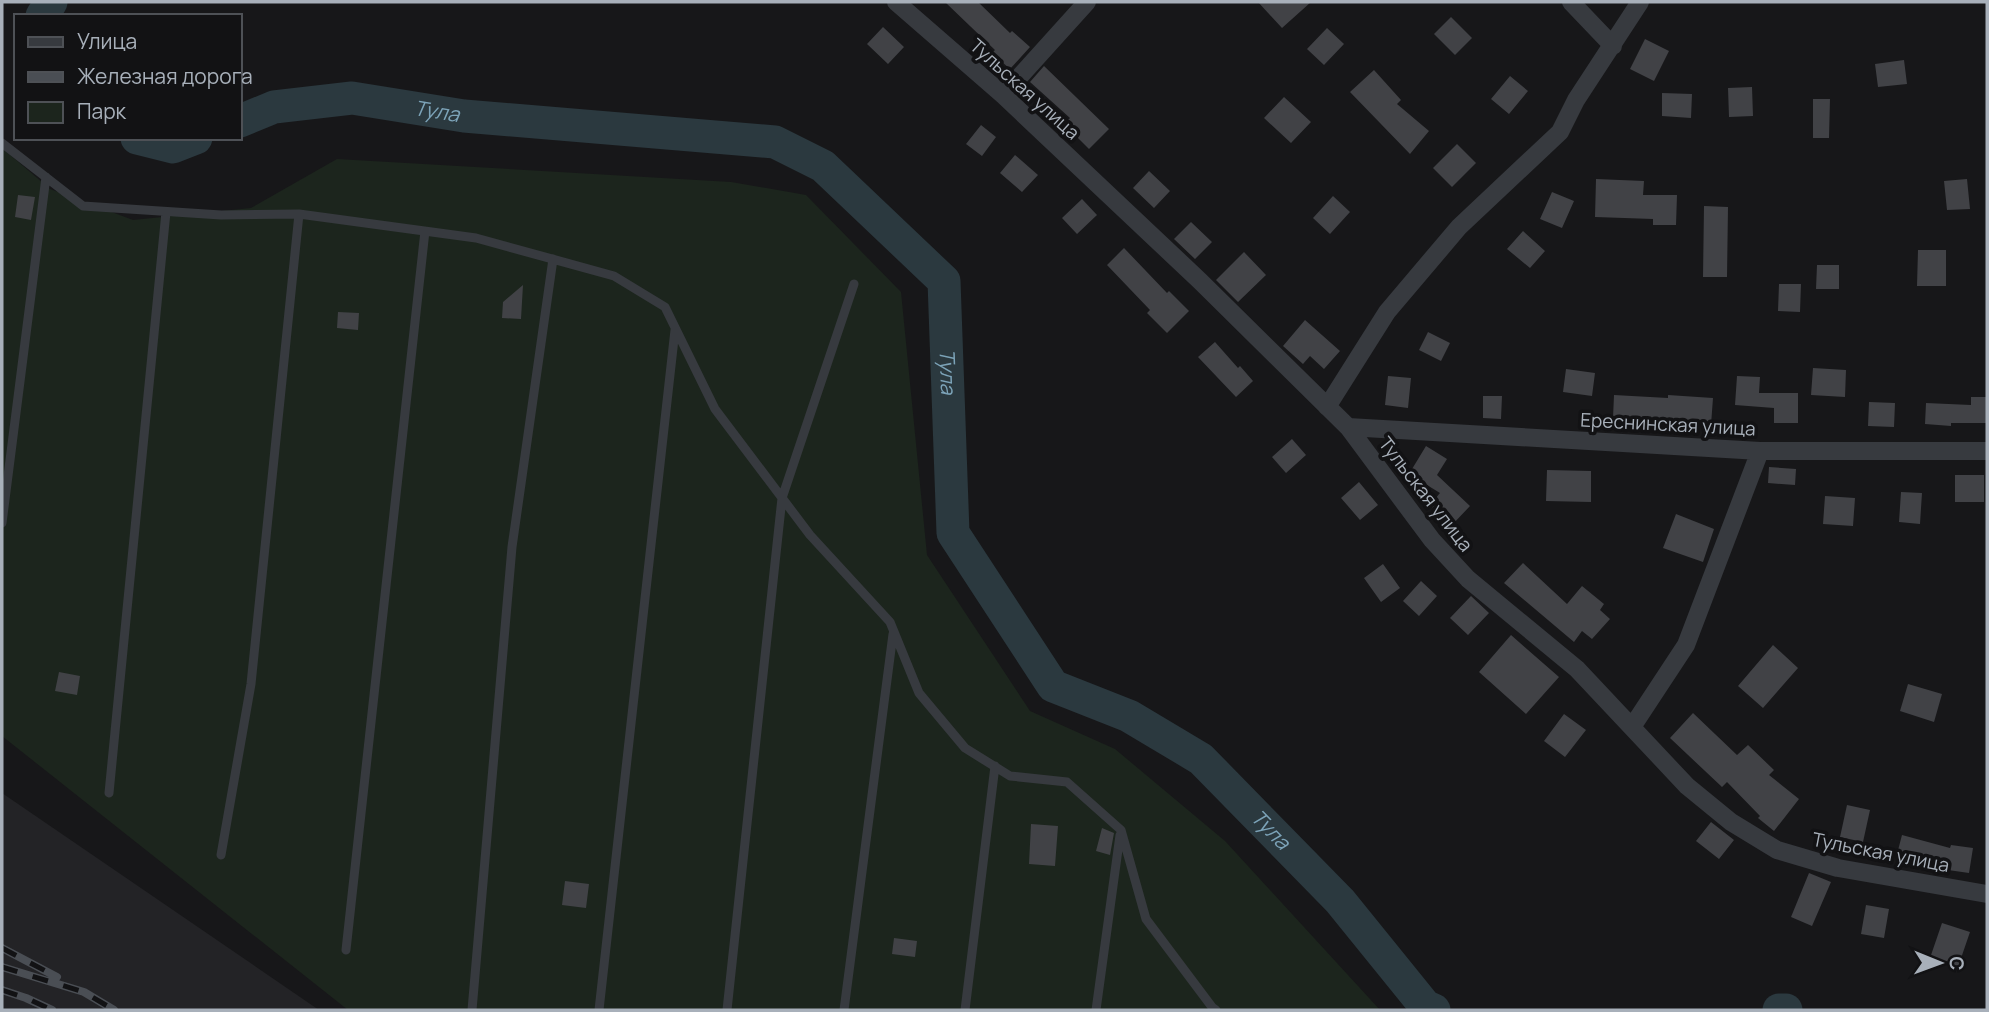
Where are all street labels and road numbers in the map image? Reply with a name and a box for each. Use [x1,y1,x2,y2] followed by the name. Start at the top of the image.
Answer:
[965,33,1085,145] street label: Тульская улица
[1580,406,1756,442] street label: Ереснинская улица
[1373,431,1479,557] street label: Тульская улица
[1810,826,1952,878] street label: Тульская улица

